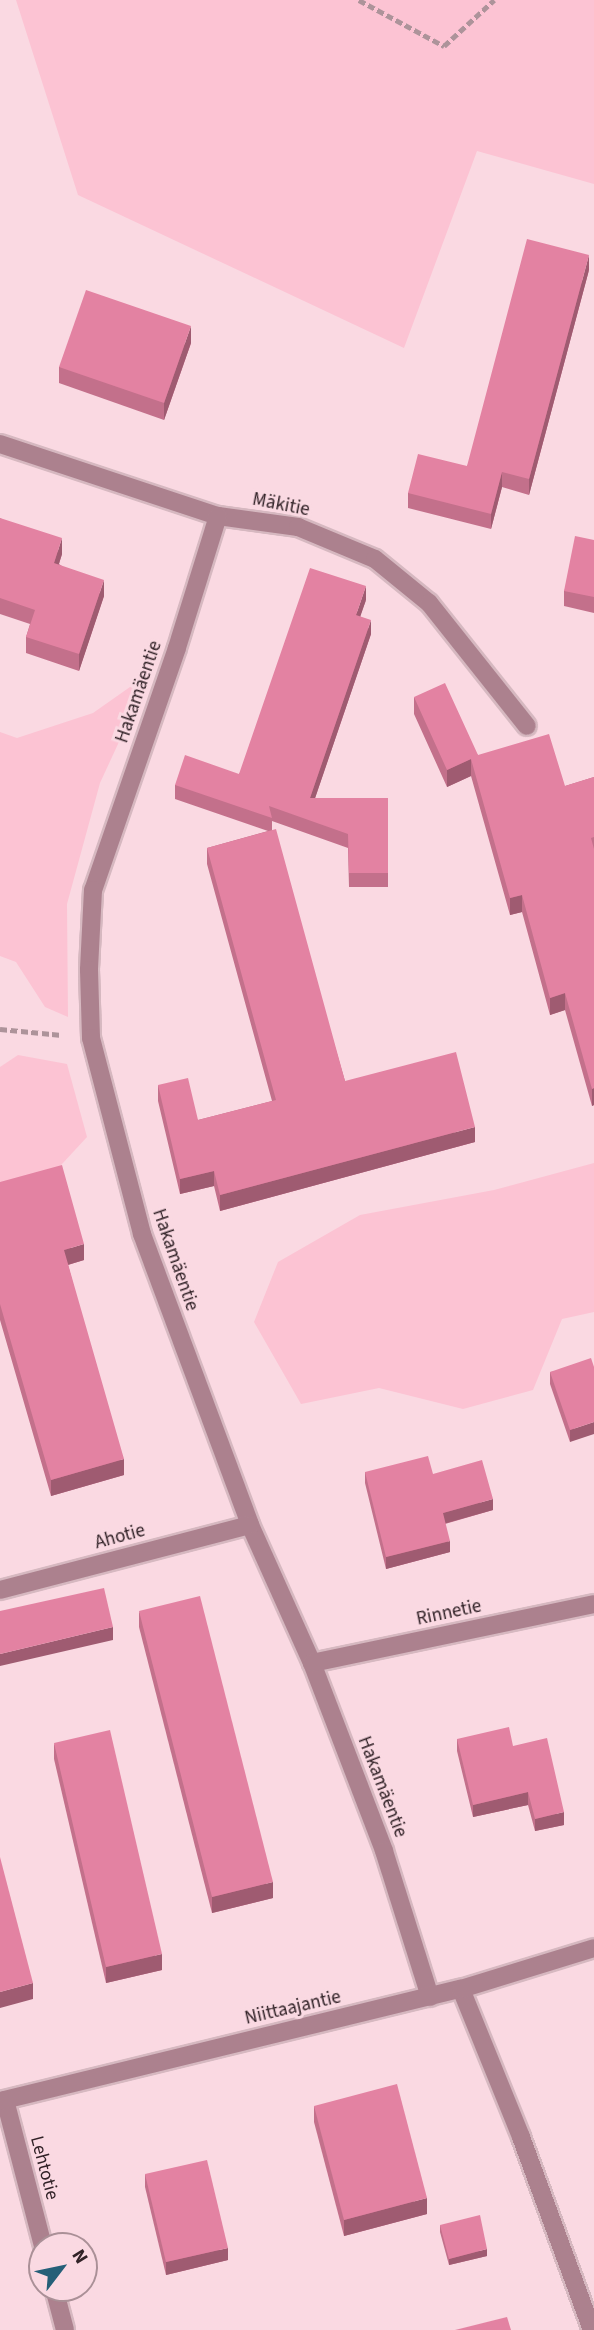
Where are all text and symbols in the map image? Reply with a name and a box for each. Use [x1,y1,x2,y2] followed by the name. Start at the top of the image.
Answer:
[250,488,312,522] street label: Mäkitie
[111,638,167,746] street label: Hakamäentie
[147,1206,203,1314] street label: Hakamäentie
[92,1519,148,1555] street label: Ahotie
[414,1595,484,1631] street label: Rinnetie
[352,1733,412,1841] street label: Hakamäentie
[243,1986,343,2030] street label: Niittaajantie
[25,2133,63,2203] street label: Lehtotie
[28,2232,98,2302] north arrow
[65,2244,94,2269] text: N

